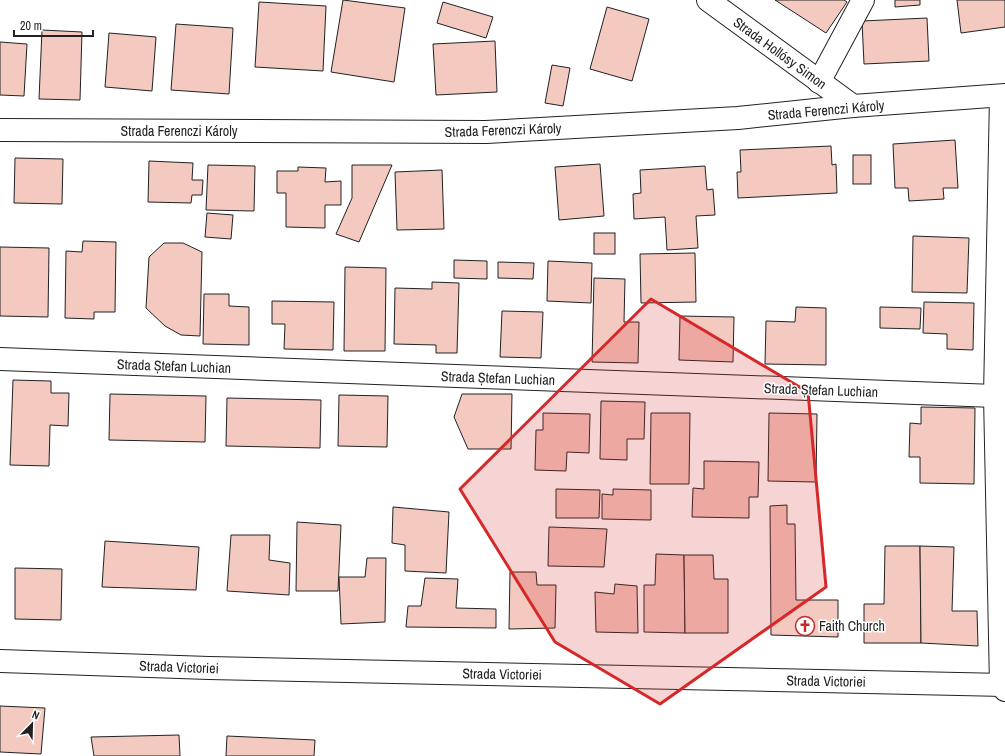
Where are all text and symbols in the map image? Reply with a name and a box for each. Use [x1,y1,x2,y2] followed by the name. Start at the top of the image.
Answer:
[14,12,93,38] scale bar
[730,13,830,93] street label: Strada Hollósy Simon
[20,18,42,34] text: 20 m
[767,96,885,124] street label: Strada Ferenczi Károly
[444,119,562,141] street label: Strada Ferenczi Károly
[121,122,238,140] street label: Strada Ferenczi Károly
[117,355,231,377] street label: Strada Ștefan Luchian
[441,367,555,389] street label: Strada Ștefan Luchian
[764,379,878,401] street label: Strada Ștefan Luchian
[794,615,816,637] church icon: Faith Church
[819,617,885,635] place label: Faith Church
[139,657,219,677] street label: Strada Victoriei
[462,664,542,684] street label: Strada Victoriei
[786,671,866,691] street label: Strada Victoriei
[12,704,52,744] north arrow
[30,707,42,723] text: N

